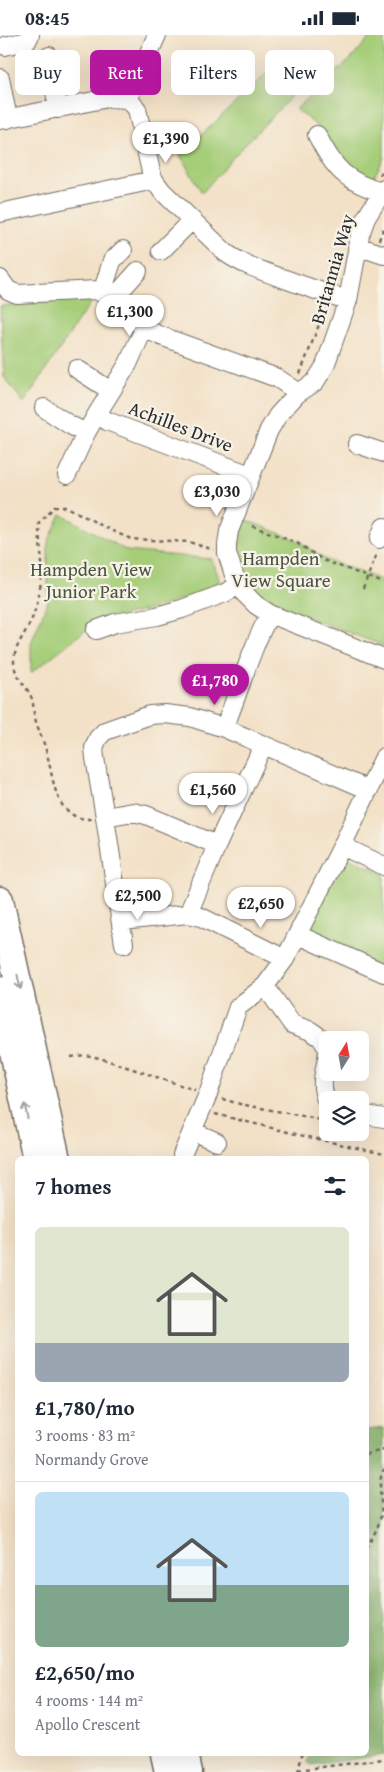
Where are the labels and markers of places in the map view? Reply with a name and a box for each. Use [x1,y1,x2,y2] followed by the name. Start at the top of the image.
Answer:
[125,121,207,164] pin: £1,390
[89,295,171,337] pin: £1,300
[176,475,258,517] pin: £3,030
[174,663,256,706] pin: £1,780
[172,773,254,815] pin: £1,560
[97,879,179,921] pin: £2,500
[220,887,302,929] pin: £2,650

